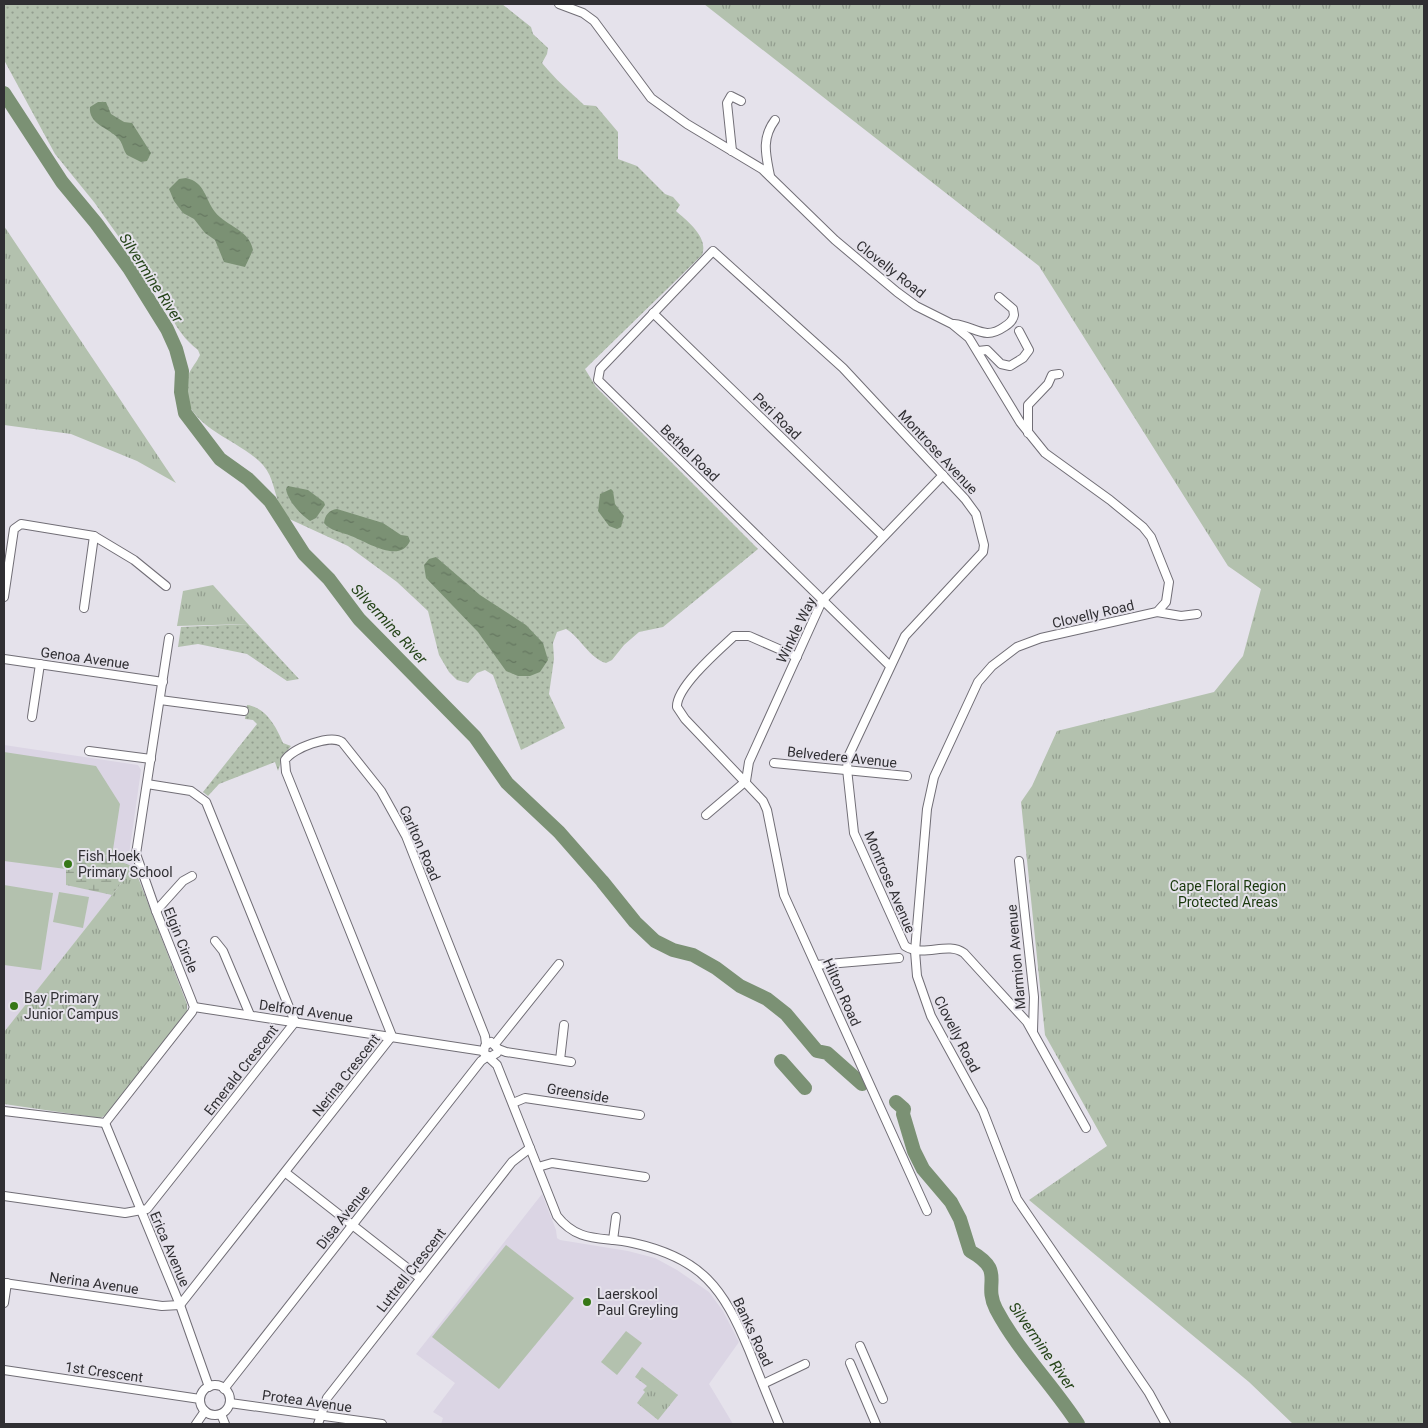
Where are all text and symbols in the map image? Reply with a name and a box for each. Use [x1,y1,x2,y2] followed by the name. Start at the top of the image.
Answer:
[115,230,187,327] water label: Silvermine River
[853,237,929,301] street label: Clovelly Road
[750,389,804,443] street label: Peri Road
[895,407,981,497] street label: Montrose Avenue
[658,421,722,485] street label: Bethel Road
[347,580,431,669] water label: Silvermine River
[773,594,819,666] street label: Winkle Way
[1050,597,1136,631] street label: Clovelly Road
[40,644,130,672] street label: Genoa Avenue
[786,743,898,771] street label: Belvedere Avenue
[396,803,444,883] street label: Carlton Road
[861,829,919,935] street label: Montrose Avenue
[78,848,173,880] place label: Fish Hoek Primary School
[62,858,74,870] marker: Fish Hoek Primary School
[1170,878,1286,910] park label: Cape Floral Region Protected Areas
[1003,904,1029,1010] street label: Marmion Avenue
[161,905,201,975] street label: Elgin Circle
[820,956,864,1028] street label: Hilton Road
[24,990,119,1022] place label: Bay Primary Junior Campus
[931,993,983,1075] street label: Clovelly Road
[258,996,354,1026] street label: Delford Avenue
[8,1000,20,1012] marker: Bay Primary Junior Campus
[201,1021,281,1118] street label: Emerald Crescent
[309,1030,383,1119] street label: Nerina Crescent
[546,1080,610,1106] street label: Greenside
[313,1182,373,1252] street label: Disa Avenue
[147,1209,193,1289] street label: Erica Avenue
[373,1225,449,1315] street label: Luttrell Crescent
[48,1269,140,1297] street label: Nerina Avenue
[597,1286,678,1318] place label: Laerskool Paul Greyling
[730,1295,776,1369] street label: Banks Road
[581,1296,593,1308] marker: Laerskool Paul Greyling
[1005,1299,1080,1394] water label: Silvermine River
[64,1359,144,1385] street label: 1st Crescent
[261,1387,353,1415] street label: Protea Avenue

